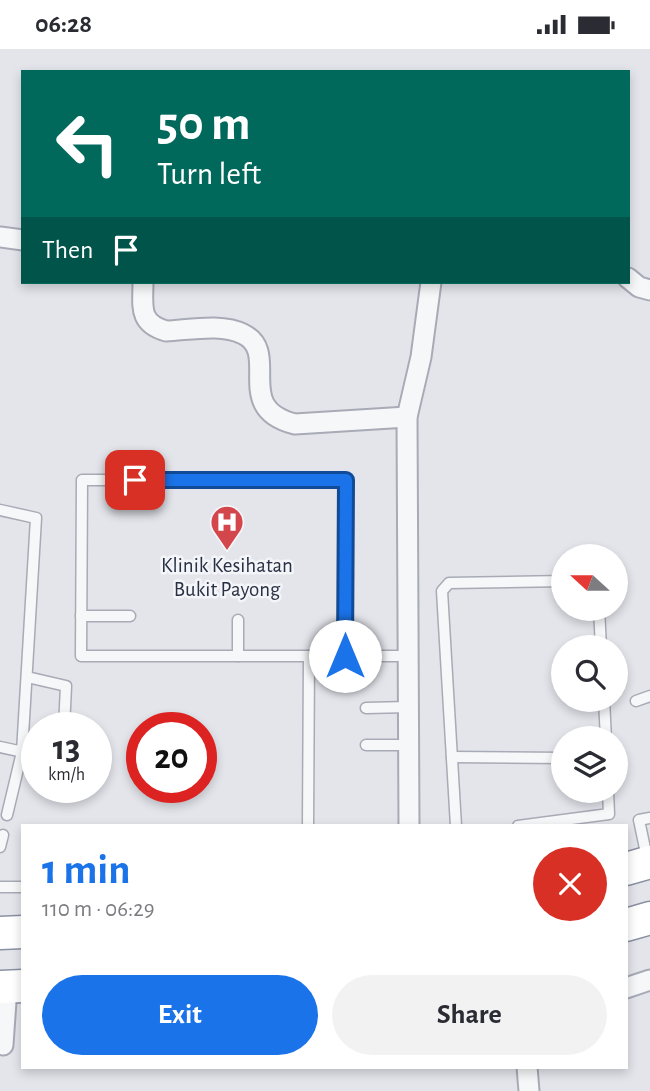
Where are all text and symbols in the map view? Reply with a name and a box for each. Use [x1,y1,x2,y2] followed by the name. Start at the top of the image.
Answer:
[35,11,92,37] text: 06:28
[42,98,133,189] icon: left
[157,100,251,149] text: 50 m
[157,158,261,190] text: Turn left
[107,231,145,269] icon: arrive
[42,237,93,263] text: Then
[105,450,165,510] pin
[116,461,154,499] icon: arrive
[208,503,246,552] hospital icon: Klinik Kesihatan Bukit Payong
[551,544,628,621] north arrow
[551,544,628,803] map controls
[161,555,293,600] place label: Klinik Kesihatan Bukit Payong
[308,619,382,693] position arrow
[551,635,628,712] button: search
[126,712,217,803] speed limit sign: 20
[551,726,628,803] button: layers
[53,731,80,766] text: 13
[48,766,85,784] text: km/h
[533,847,607,921] button: close
[42,849,131,891] text: 1 min
[42,898,155,921] text: 110 m · 06:29
[42,975,318,1055] button: Exit
[332,975,607,1055] button: Share

